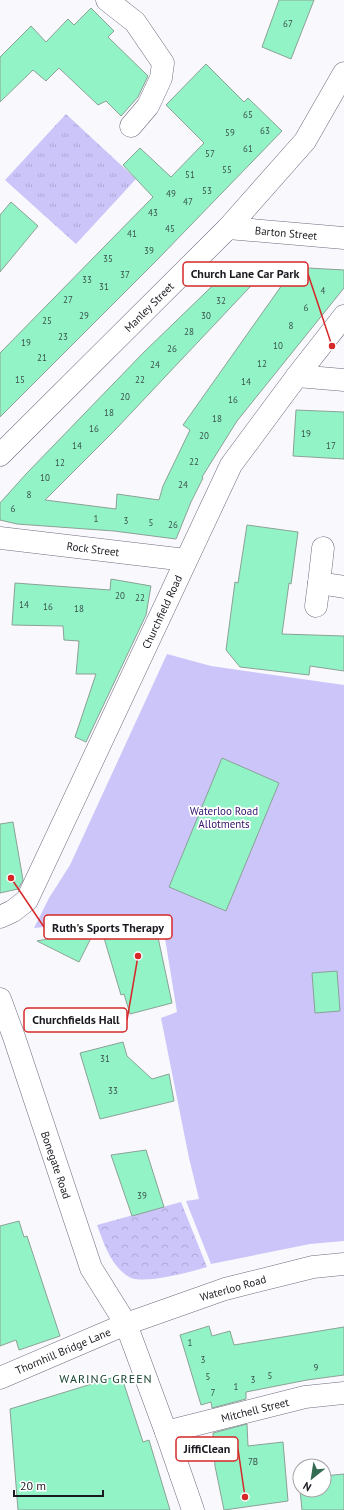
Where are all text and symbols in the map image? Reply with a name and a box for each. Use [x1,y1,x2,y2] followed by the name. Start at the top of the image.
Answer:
[283,18,293,29] house number: 67
[243,109,253,120] house number: 65
[260,125,270,136] house number: 63
[225,127,235,138] house number: 59
[243,143,253,154] house number: 61
[205,148,215,159] house number: 57
[222,164,232,175] house number: 55
[185,169,195,180] house number: 51
[202,185,212,196] house number: 53
[166,188,176,199] house number: 49
[183,196,193,207] house number: 47
[148,207,158,218] house number: 43
[165,223,175,234] house number: 45
[254,223,318,243] street label: Barton Street
[127,228,137,239] house number: 41
[144,245,154,256] house number: 39
[103,253,113,264] house number: 35
[183,262,308,286] callout: Church Lane Car Park
[191,266,299,281] text: Church Lane Car Park
[120,269,130,280] house number: 37
[82,274,92,285] house number: 33
[121,279,177,335] street label: Manley Street
[99,281,109,292] house number: 31
[321,285,326,296] house number: 4
[63,294,73,305] house number: 27
[216,295,226,306] house number: 32
[304,302,309,313] house number: 6
[79,310,89,321] house number: 29
[201,310,211,321] house number: 30
[42,315,52,326] house number: 25
[289,320,294,331] house number: 8
[184,326,194,337] house number: 28
[58,331,68,342] house number: 23
[21,337,31,348] house number: 19
[273,340,283,351] house number: 10
[167,343,177,354] house number: 26
[37,352,47,363] house number: 21
[257,358,267,369] house number: 12
[150,359,160,370] house number: 24
[15,374,25,385] house number: 15
[135,374,145,385] house number: 22
[241,376,251,387] house number: 14
[120,391,130,402] house number: 20
[228,394,238,405] house number: 16
[104,407,114,418] house number: 18
[212,413,222,424] house number: 18
[89,423,99,434] house number: 16
[301,428,311,439] house number: 19
[199,430,209,441] house number: 20
[72,440,82,451] house number: 14
[326,440,336,451] house number: 17
[189,456,199,467] house number: 22
[55,457,65,468] house number: 12
[40,472,50,483] house number: 10
[178,479,188,490] house number: 24
[27,489,32,500] house number: 8
[11,503,16,514] house number: 6
[94,513,99,524] house number: 1
[124,515,129,526] house number: 3
[149,517,154,528] house number: 5
[168,519,178,530] house number: 26
[66,539,120,559] street label: Rock Street
[139,573,185,651] street label: Churchfield Road
[115,590,125,601] house number: 20
[135,592,145,603] house number: 22
[19,599,29,610] house number: 14
[43,601,53,612] house number: 16
[74,603,84,614] house number: 18
[190,804,258,831] park label: Waterloo Road Allotments
[44,915,172,939] callout: Ruth's Sports Therapy
[52,920,164,935] text: Ruth's Sports Therapy
[24,1008,127,1032] callout: Churchfields Hall
[32,1012,120,1027] text: Churchfields Hall
[100,1053,110,1064] house number: 31
[108,1085,118,1096] house number: 33
[38,1129,74,1201] street label: Bonegate Road
[137,1190,147,1201] house number: 39
[198,1272,268,1304] street label: Waterloo Road
[13,1324,113,1377] street label: Thornhill Bridge Lane
[188,1337,193,1348] house number: 1
[201,1354,206,1365] house number: 3
[314,1362,319,1373] house number: 9
[268,1370,273,1381] house number: 5
[59,1371,153,1386] district label: WARING GREEN
[206,1371,211,1382] house number: 5
[251,1374,256,1385] house number: 3
[234,1381,239,1392] house number: 1
[211,1387,216,1398] house number: 7
[220,1395,291,1425] street label: Mitchell Street
[176,1437,238,1461] callout: JiffiClean
[183,1441,230,1456] text: JiffiClean
[248,1456,258,1467] house number: 7B
[292,1458,332,1498] north arrow
[14,1472,103,1498] scale bar
[20,1478,46,1493] text: 20 m
[300,1479,314,1495] text: N

